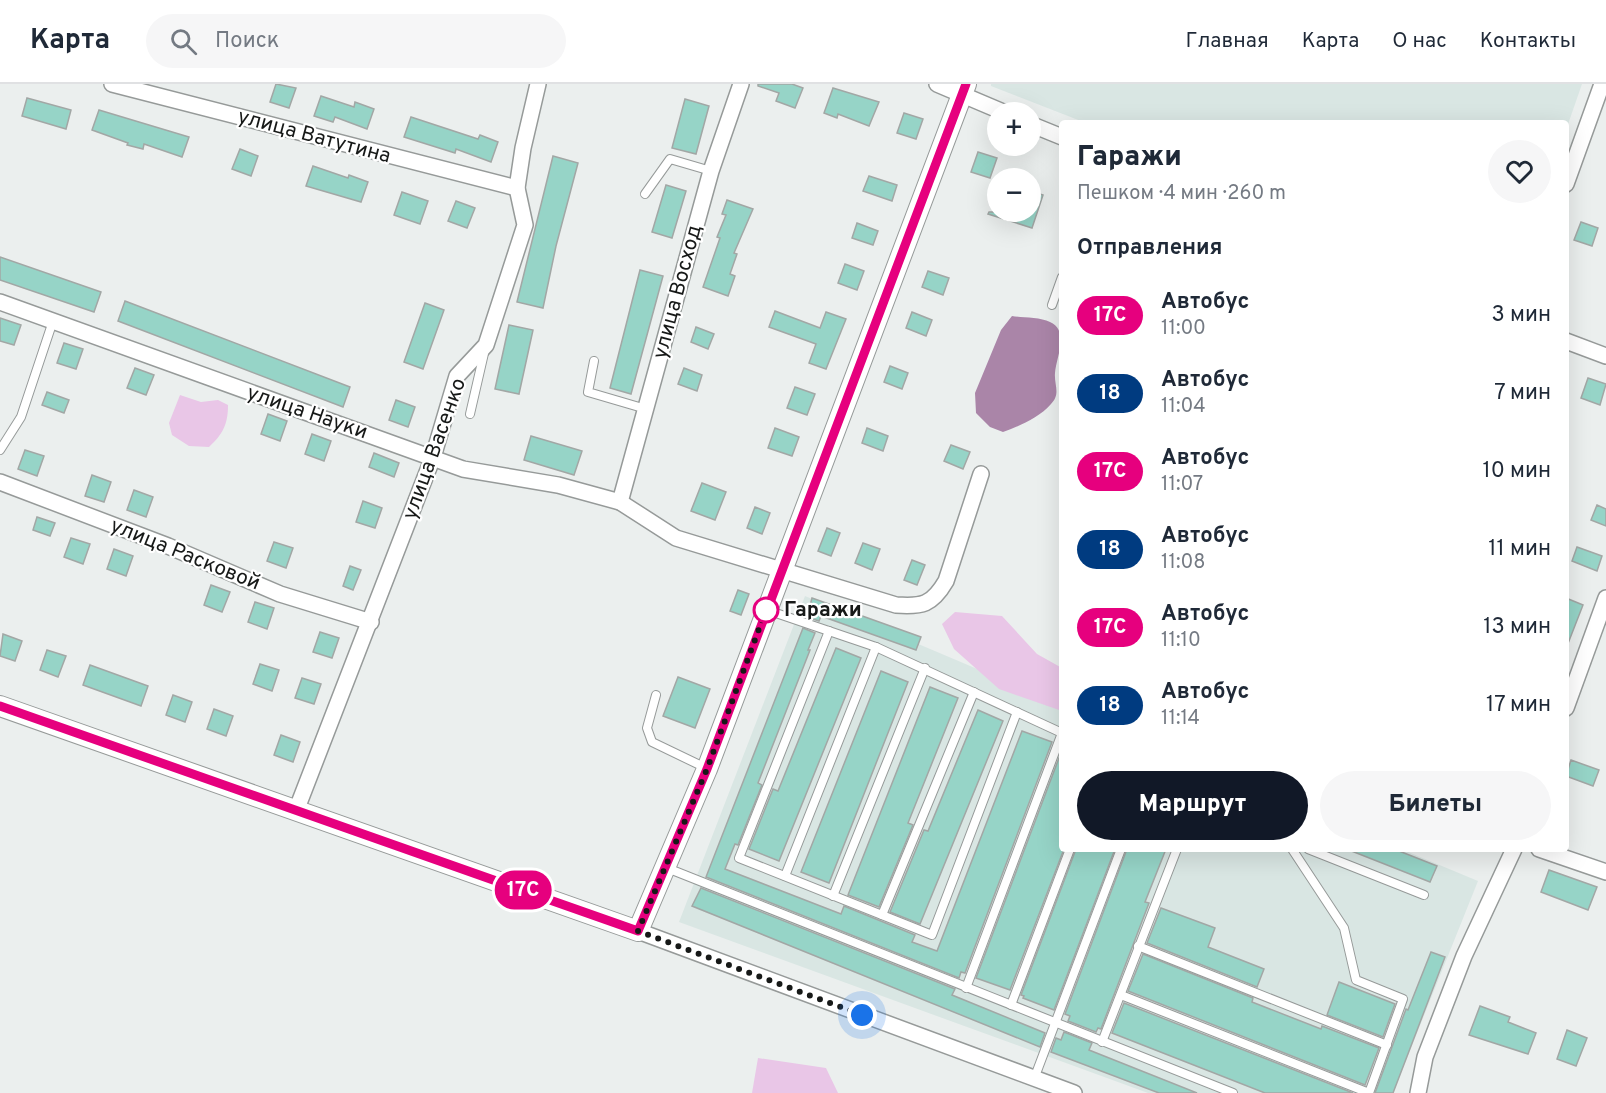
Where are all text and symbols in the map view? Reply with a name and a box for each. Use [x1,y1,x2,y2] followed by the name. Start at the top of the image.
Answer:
[146,14,566,68] search box
[30,23,110,59] text: Карта
[167,25,200,58] icon: search
[215,28,279,55] text: Поиск
[1185,28,1269,55] text: Главная
[1302,28,1359,55] text: Карта
[1392,28,1447,55] text: О нас
[1480,28,1576,55] text: Контакты
[987,102,1041,222] map controls
[987,102,1041,156] button: +
[234,104,394,170] street label: улица Ватутина
[1077,140,1182,176] text: Гаражи
[1488,140,1551,203] button: heart
[987,168,1041,222] button: −
[1077,181,1286,207] text: Пешком · 4 мин · 260 m
[647,222,709,362] street label: улица Восход
[1077,235,1222,262] text: Отправления
[1161,289,1249,316] text: Автобус
[1094,302,1126,329] text: 17С
[1492,302,1551,329] text: 3 мин
[1161,316,1206,342] text: 11:00
[1161,367,1249,394] text: Автобус
[397,375,473,523] street label: улица Васенко
[243,380,371,446] street label: улица Науки
[1099,380,1121,407] text: 18
[1494,380,1551,407] text: 7 мин
[1161,394,1206,420] text: 11:04
[1161,445,1249,472] text: Автобус
[1094,458,1126,485] text: 17С
[1482,458,1551,485] text: 10 мин
[1161,472,1203,498] text: 11:07
[106,513,264,597] street label: улица Расковой
[1161,523,1249,550] text: Автобус
[1099,536,1121,563] text: 18
[1488,536,1551,563] text: 11 мин
[1161,550,1205,576] text: 11:08
[753,597,779,623] marker: Гаражи
[784,597,862,624] place label: Гаражи
[1161,601,1249,628] text: Автобус
[1094,614,1126,641] text: 17С
[1483,614,1551,641] text: 13 мин
[1161,628,1201,654] text: 11:10
[1161,679,1249,706] text: Автобус
[1099,692,1121,719] text: 18
[1486,692,1551,719] text: 17 мин
[1161,706,1200,732] text: 11:14
[1077,771,1308,840] button: Маршрут
[1320,771,1551,840] button: Билеты
[488,870,558,910] line badge: 17С
[507,877,539,904] text: 17С
[847,1000,877,1030] your location

